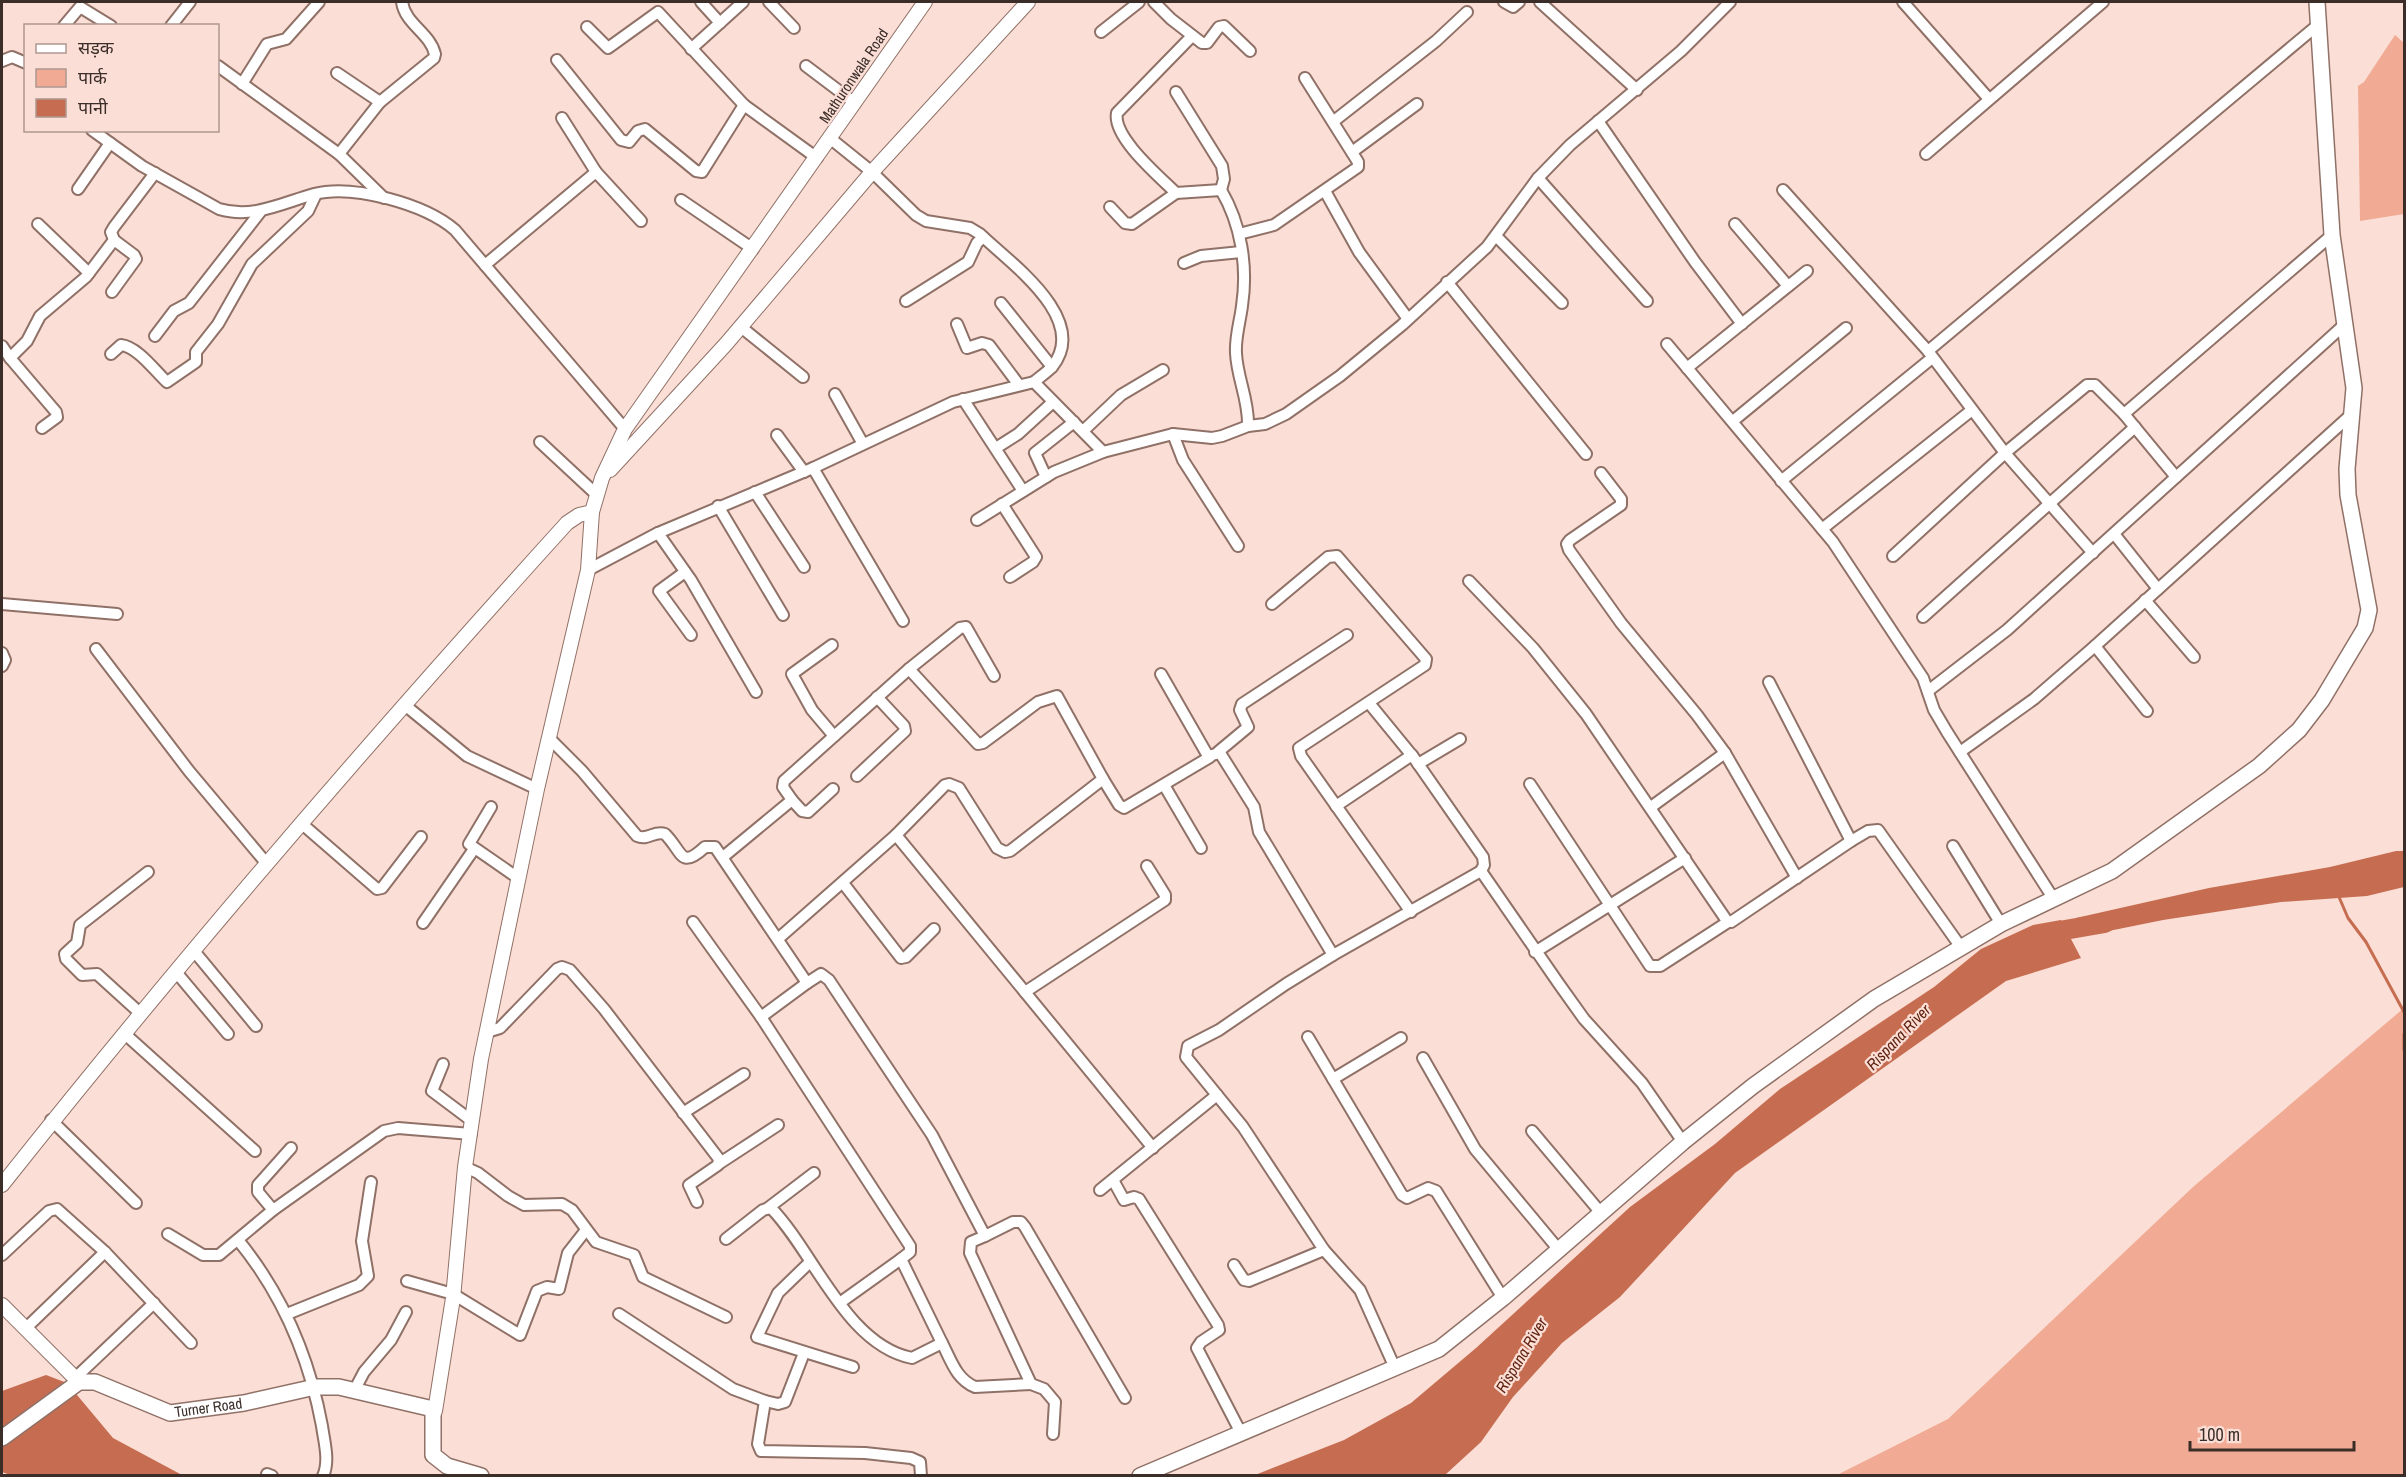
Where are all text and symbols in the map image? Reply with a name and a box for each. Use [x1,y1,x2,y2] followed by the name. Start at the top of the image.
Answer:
[24,24,219,132] legend
[814,24,893,127] street label: Mathuronwala Road
[78,35,115,60] text: सड़क
[78,65,108,90] text: पार्क
[78,95,108,120] text: पानी
[1861,999,1935,1075] water label: Rispana River
[1490,1313,1552,1397] water label: Rispana River
[173,1392,243,1422] street label: Turner Road
[2190,1414,2354,1452] scale bar
[2199,1422,2240,1447] text: 100 m

